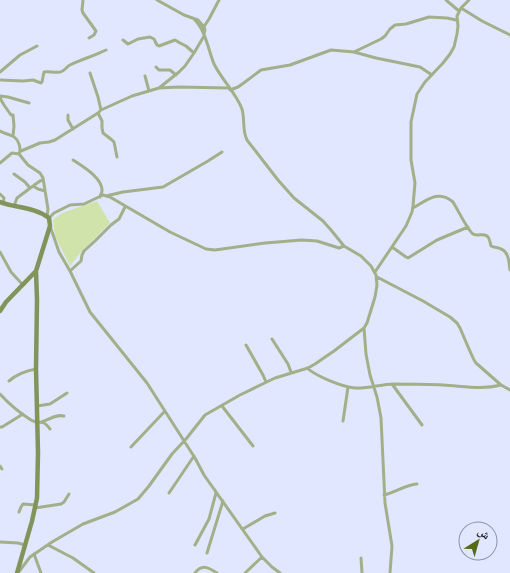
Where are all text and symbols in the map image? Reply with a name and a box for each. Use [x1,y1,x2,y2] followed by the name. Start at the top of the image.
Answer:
[458,521,498,561] north arrow
[475,525,493,543] text: ش

